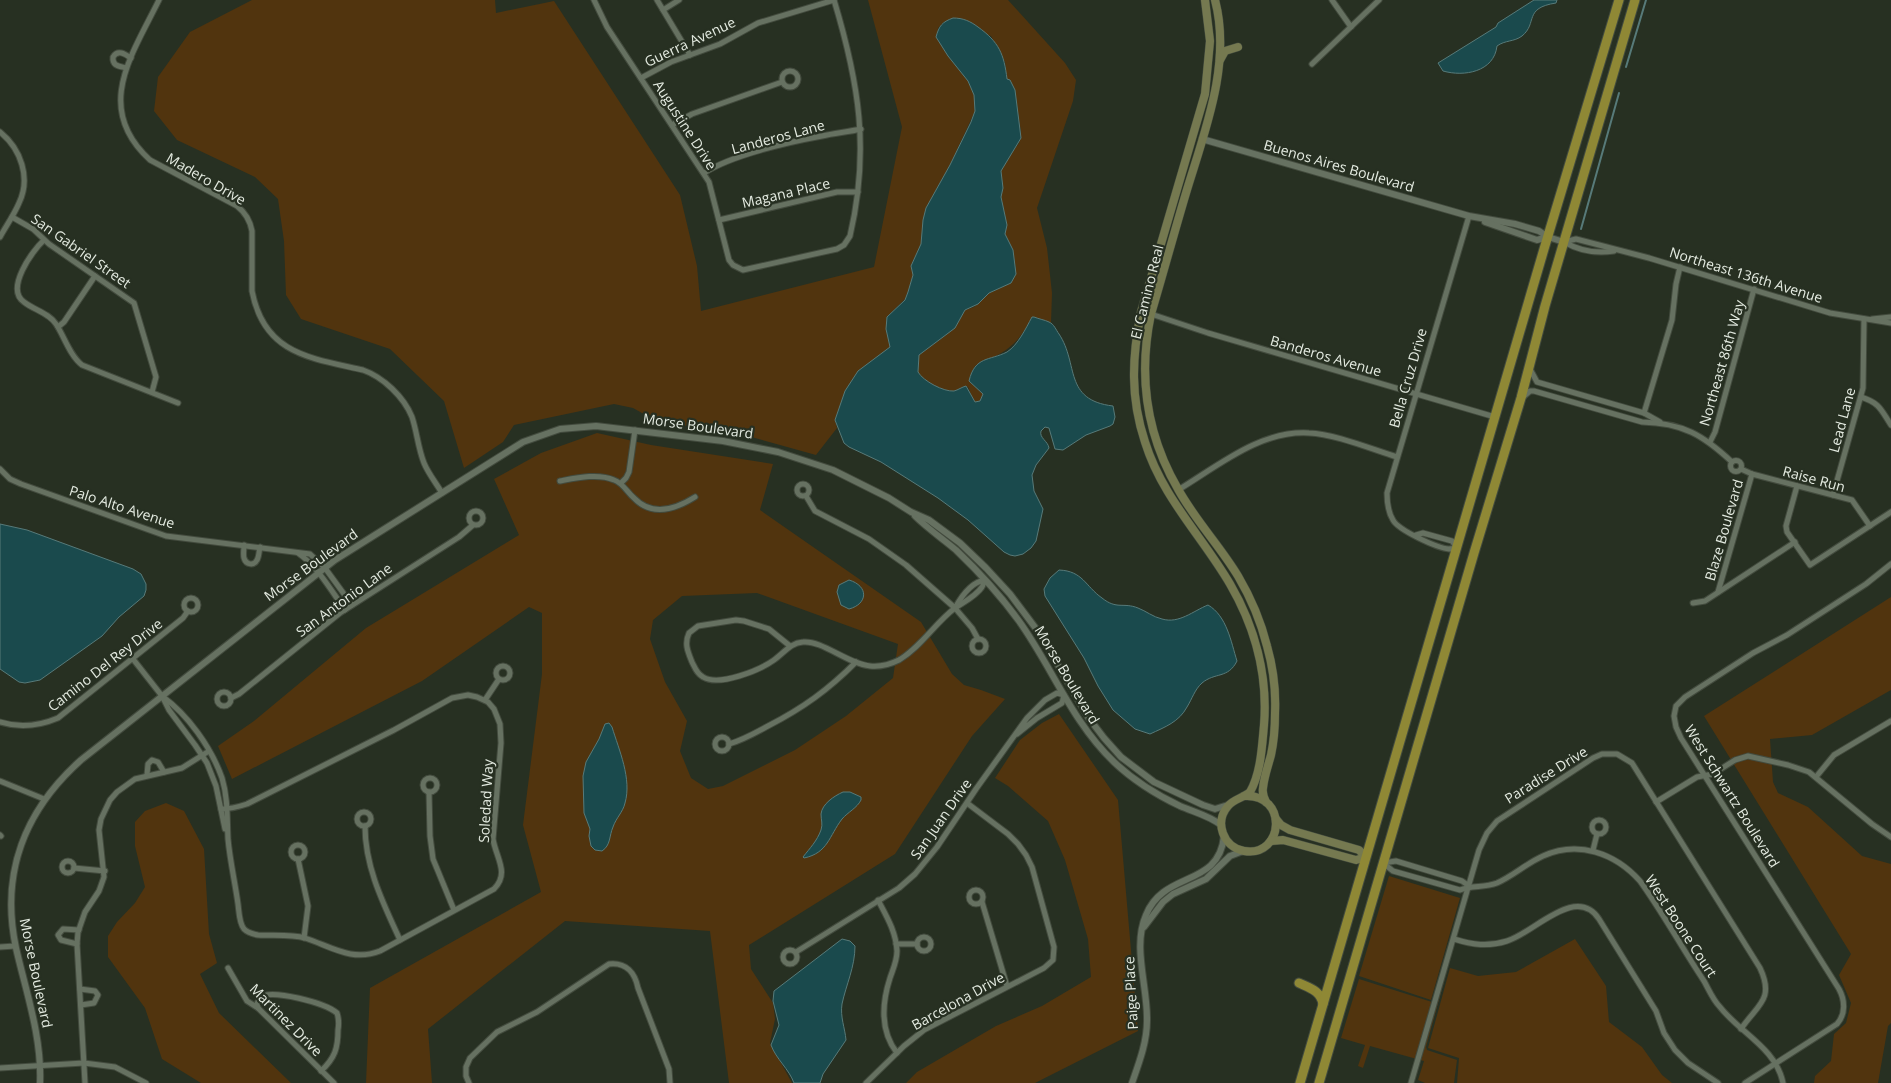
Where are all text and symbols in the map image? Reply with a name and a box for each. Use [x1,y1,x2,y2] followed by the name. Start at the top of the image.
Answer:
[641,12,738,71] street label: Guerra Avenue
[649,76,722,173] street label: Augustine Drive
[729,115,827,158] street label: Landeros Lane
[1262,135,1417,196] street label: Buenos Aires Boulevard
[163,148,250,209] street label: Madero Drive
[740,173,832,212] street label: Magana Place
[28,209,135,292] street label: San Gabriel Street
[1667,242,1825,307] street label: Northeast 136th Avenue
[1126,243,1167,341] street label: El Camino Real
[1694,297,1749,428] street label: Northeast 86th Way
[1384,326,1431,430] street label: Bella Cruz Drive
[1268,331,1384,381] street label: Banderos Avenue
[1824,385,1859,455] street label: Lead Lane
[642,408,755,443] street label: Morse Boulevard
[1781,461,1847,496] street label: Raise Run
[1700,477,1747,583] street label: Blaze Boulevard
[67,480,178,533] street label: Palo Alto Avenue
[260,524,361,605] street label: Morse Boulevard
[292,558,396,641] street label: San Antonio Lane
[44,614,166,715] street label: Camino Del Rey Drive
[1031,622,1104,727] street label: Morse Boulevard
[1681,721,1784,871] street label: West Schwartz Boulevard
[1501,741,1591,808] street label: Paradise Drive
[474,758,497,843] street label: Soledad Way
[906,775,975,863] street label: San Juan Drive
[1641,871,1722,981] street label: West Boone Court
[16,916,57,1029] street label: Morse Boulevard
[1119,956,1142,1030] street label: Paige Place
[908,967,1008,1034] street label: Barcelona Drive
[246,979,327,1060] street label: Martinez Drive

